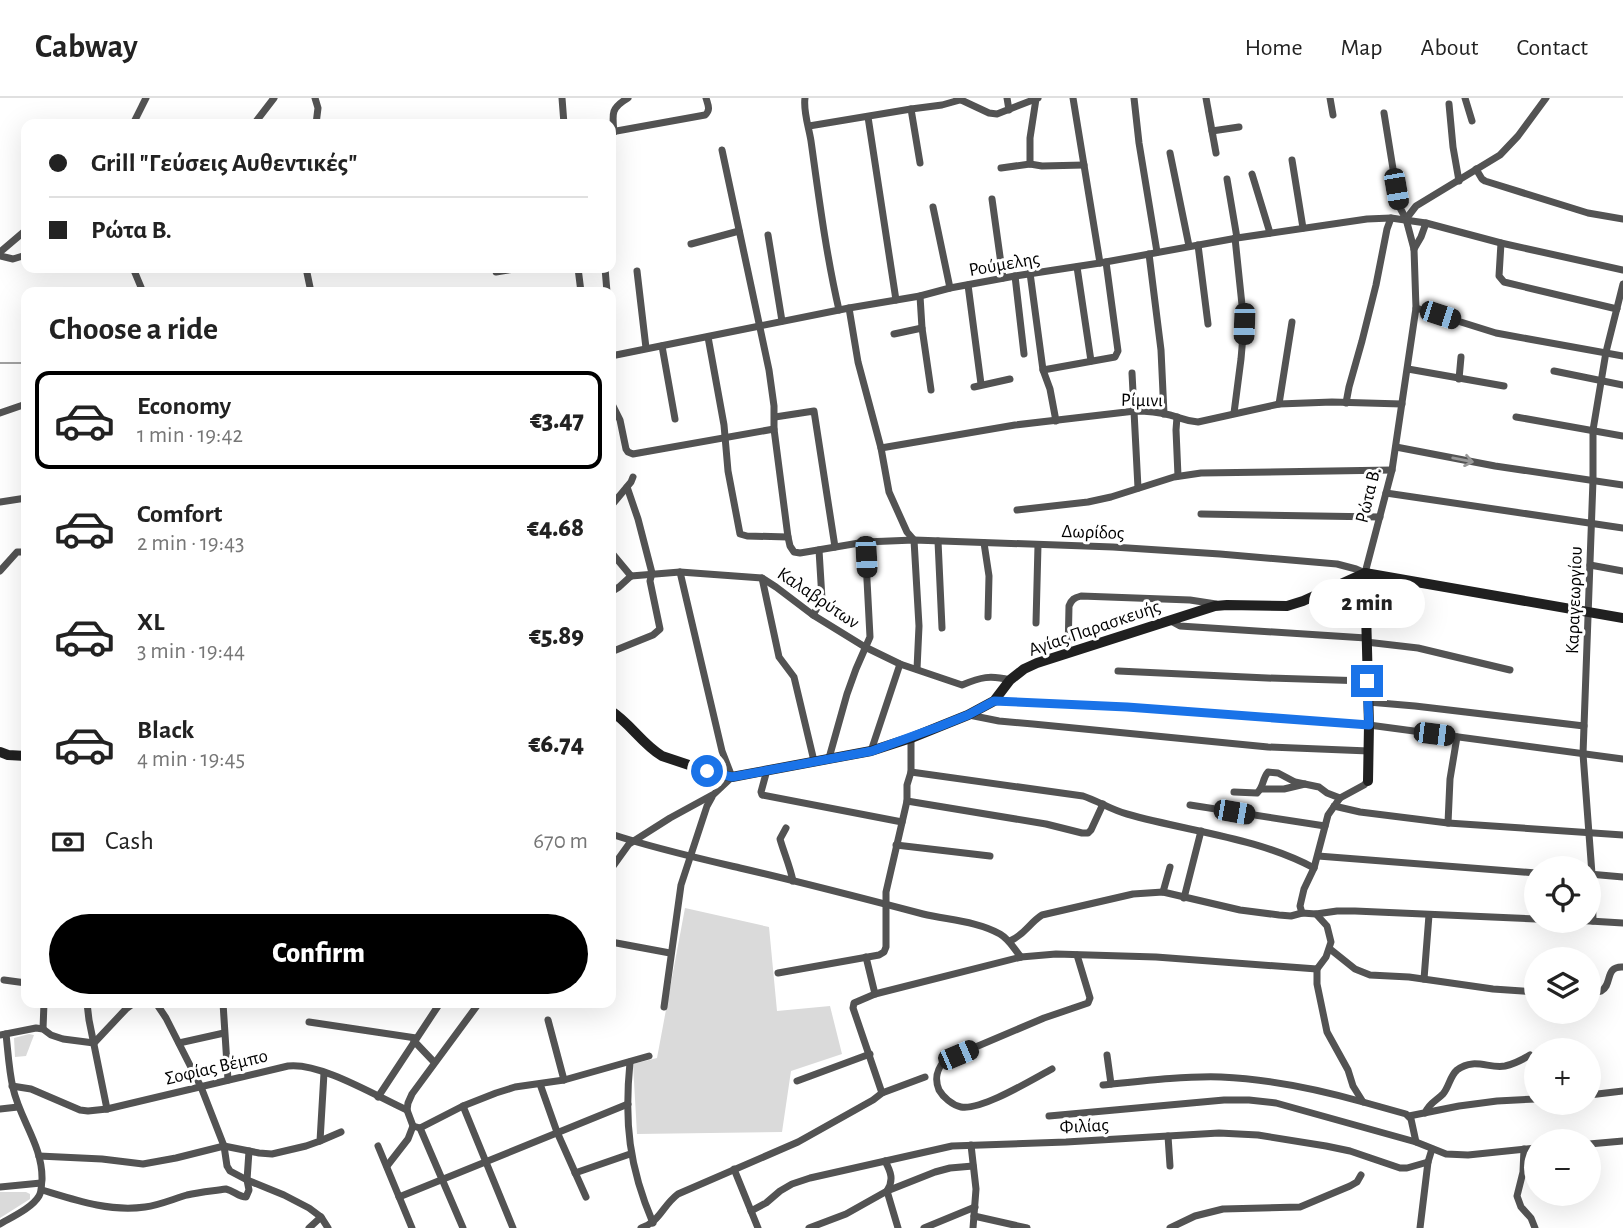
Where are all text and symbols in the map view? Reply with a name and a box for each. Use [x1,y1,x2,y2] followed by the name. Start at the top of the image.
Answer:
[35,31,138,64] text: Cabway
[1245,36,1303,60] text: Home
[1341,36,1383,60] text: Map
[1421,36,1478,60] text: About
[1516,36,1588,60] text: Contact
[91,150,357,176] text: Grill "Γεύσεις Αυθεντικές"
[1383,166,1410,212] car
[91,217,172,243] text: Ρώτα Β.
[967,249,1041,280] street label: Ρούμελης
[1417,299,1464,331] car
[1233,303,1256,345] car
[49,313,218,345] text: Choose a ride
[53,389,116,452] icon: car
[1121,391,1163,410] street label: Ρίμινι
[137,393,231,419] text: Economy
[530,407,584,433] text: €3.47
[137,424,243,447] text: 1 min · 19:42
[1451,453,1474,467] one-way arrow
[1352,466,1384,525] street label: Ρώτα Β.
[53,497,116,560] icon: car
[137,501,222,527] text: Comfort
[527,515,584,541] text: €4.68
[1061,522,1125,543] street label: Δωρίδος
[137,532,244,555] text: 2 min · 19:43
[855,535,878,579] car
[1563,546,1586,654] street label: Καραγεωργίου
[774,564,863,633] street label: Καλαβρύτων
[1309,580,1425,628] callout: 2 min
[1341,592,1393,615] text: 2 min
[1026,597,1163,660] street label: Αγίας Παρασκευής
[53,605,116,668] icon: car
[137,609,164,635] text: XL
[529,623,584,649] text: €5.89
[137,640,245,663] text: 3 min · 19:44
[1351,665,1383,697] route end
[53,713,116,776] icon: car
[137,717,194,743] text: Black
[1412,721,1457,747] car
[529,731,584,757] text: €6.74
[137,748,245,771] text: 4 min · 19:45
[691,755,723,787] route start
[1212,798,1257,826] car
[49,823,87,861] icon: cash
[105,828,154,854] text: Cash
[533,830,588,853] text: 670 m
[1524,856,1601,1206] map controls
[1524,856,1601,933] button: locate
[49,914,588,994] button: Confirm
[1524,947,1601,1024] button: layers
[935,1037,982,1073] car
[1524,1038,1601,1115] button: +
[163,1046,270,1089] street label: Σοφίας Βέμπο
[1059,1116,1109,1137] street label: Φιλίας
[1524,1129,1601,1206] button: −

